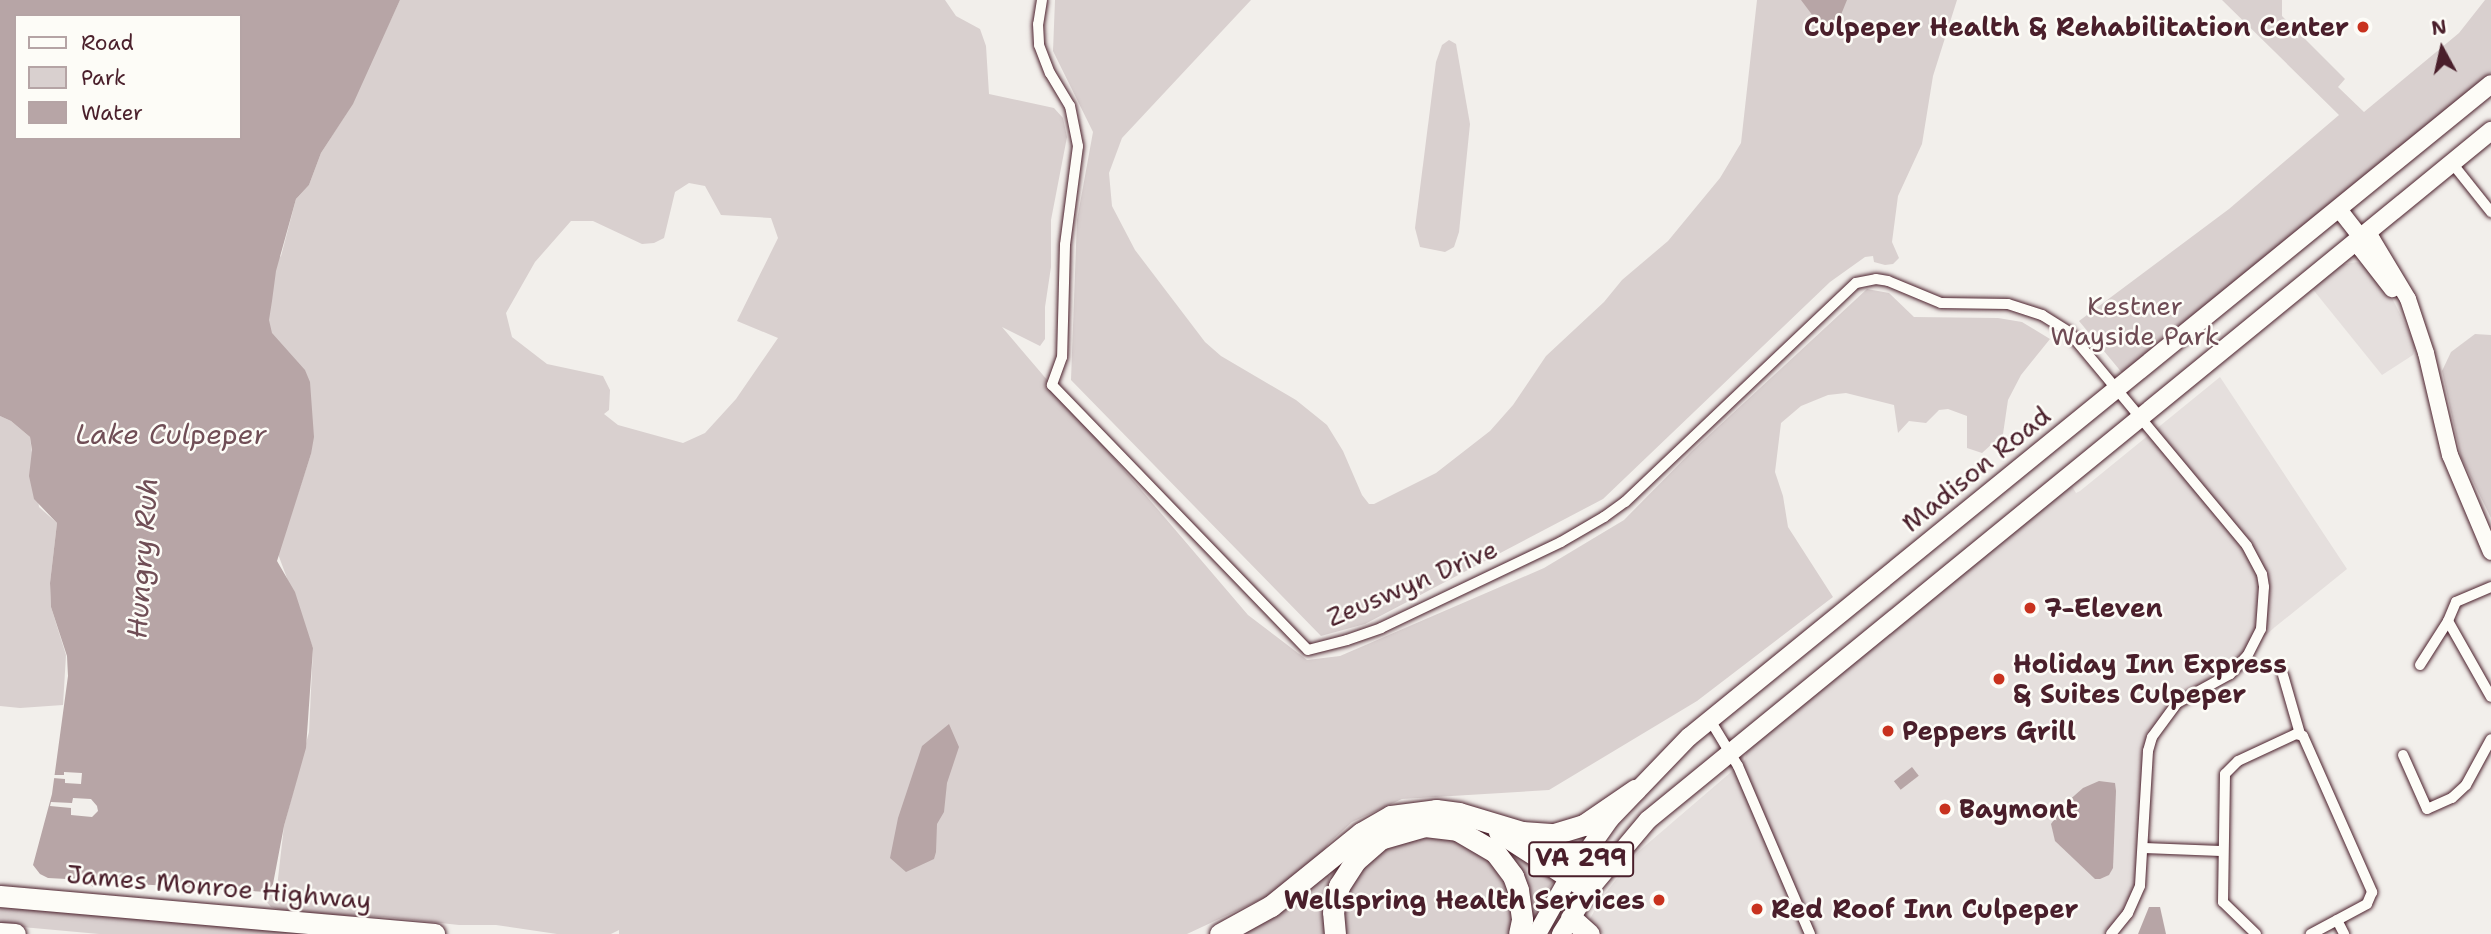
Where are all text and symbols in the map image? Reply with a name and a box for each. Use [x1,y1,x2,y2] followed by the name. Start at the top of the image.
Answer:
[1804,11,2349,43] place label: Culpeper Health & Rehabilitation Center
[14,14,242,140] legend
[2407,14,2477,84] north arrow
[2430,14,2448,41] text: N
[2355,19,2371,35] marker: Culpeper Health & Rehabilitation Center
[81,29,134,57] text: Road
[81,64,126,92] text: Park
[81,99,143,127] text: Water
[2050,290,2220,352] park label: Kestner Wayside Park
[1895,400,2057,538] street label: Madison Road
[75,417,267,451] water label: Lake Culpeper
[120,476,164,640] water label: Hungry Ruh
[1322,533,1502,633] street label: Zeuswyn Drive
[2044,592,2163,624] place label: 7-Eleven
[2022,600,2038,616] marker: 7-Eleven
[2013,648,2287,710] place label: Holiday Inn Express & Suites Culpeper
[1991,671,2007,687] marker: Holiday Inn Express & Suites Culpeper
[1902,715,2076,747] place label: Peppers Grill
[1880,723,1896,739] marker: Peppers Grill
[1959,793,2078,825] place label: Baymont
[1937,801,1953,817] marker: Baymont
[1527,838,1635,880] road number: VA 299
[65,858,373,916] street label: James Monroe Highway
[1284,884,1645,916] place label: Wellspring Health Services
[1651,892,1667,908] marker: Wellspring Health Services
[1771,893,2078,925] place label: Red Roof Inn Culpeper
[1749,901,1765,917] marker: Red Roof Inn Culpeper

